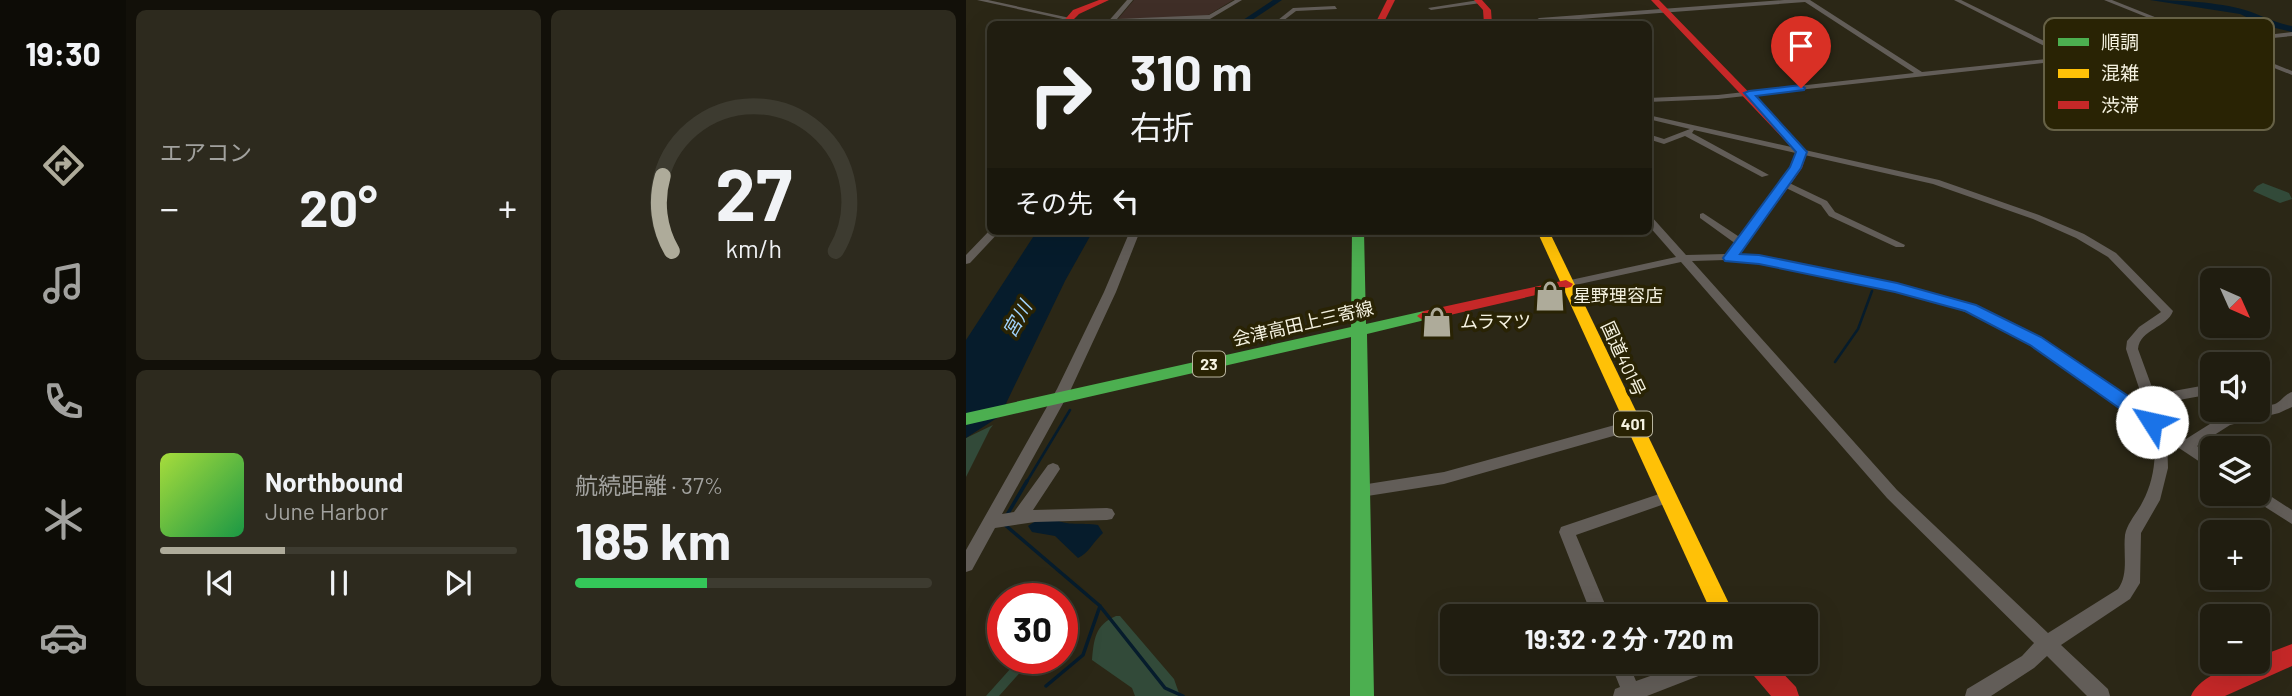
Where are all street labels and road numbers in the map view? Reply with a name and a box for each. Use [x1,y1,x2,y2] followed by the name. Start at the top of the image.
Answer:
[1230,296,1375,350] street label: 会津高田上三寄線
[1597,318,1651,399] street label: 国道401号
[1193,352,1225,376] road number: 23
[1614,412,1652,436] road number: 401

